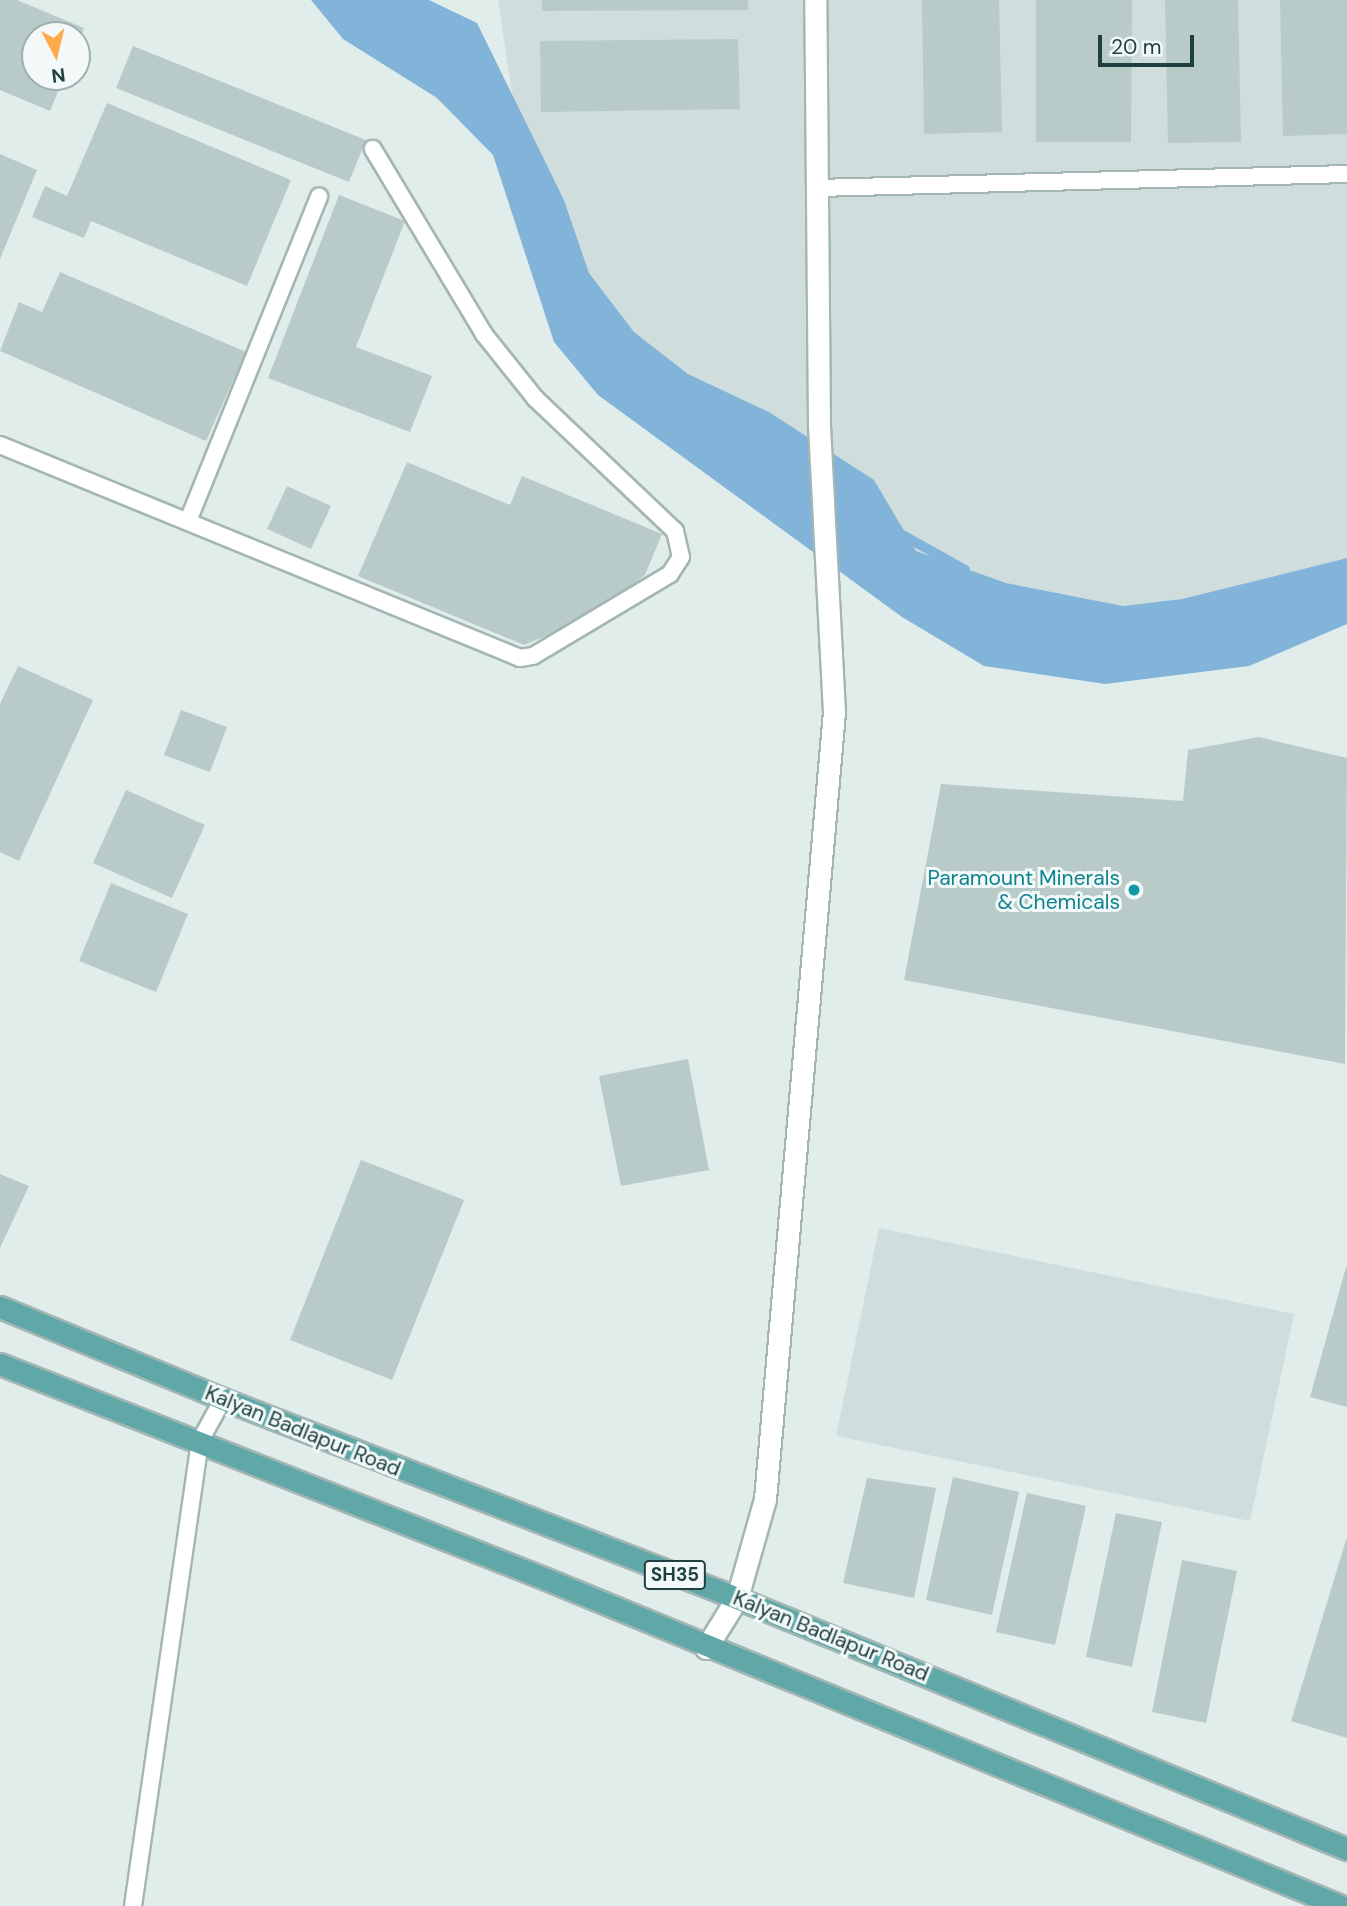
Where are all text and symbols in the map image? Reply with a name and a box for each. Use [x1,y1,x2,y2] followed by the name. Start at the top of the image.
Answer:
[21,21,91,91] north arrow
[1102,21,1198,65] scale bar
[1111,33,1162,61] text: 20 m
[50,62,67,89] text: N
[928,865,1120,915] place label: Paramount Minerals & Chemicals
[1126,882,1142,898] marker: Paramount Minerals & Chemicals
[201,1380,405,1482] street label: Kalyan Badlapur Road
[644,1560,706,1590] road number: SH35
[729,1585,933,1687] street label: Kalyan Badlapur Road

